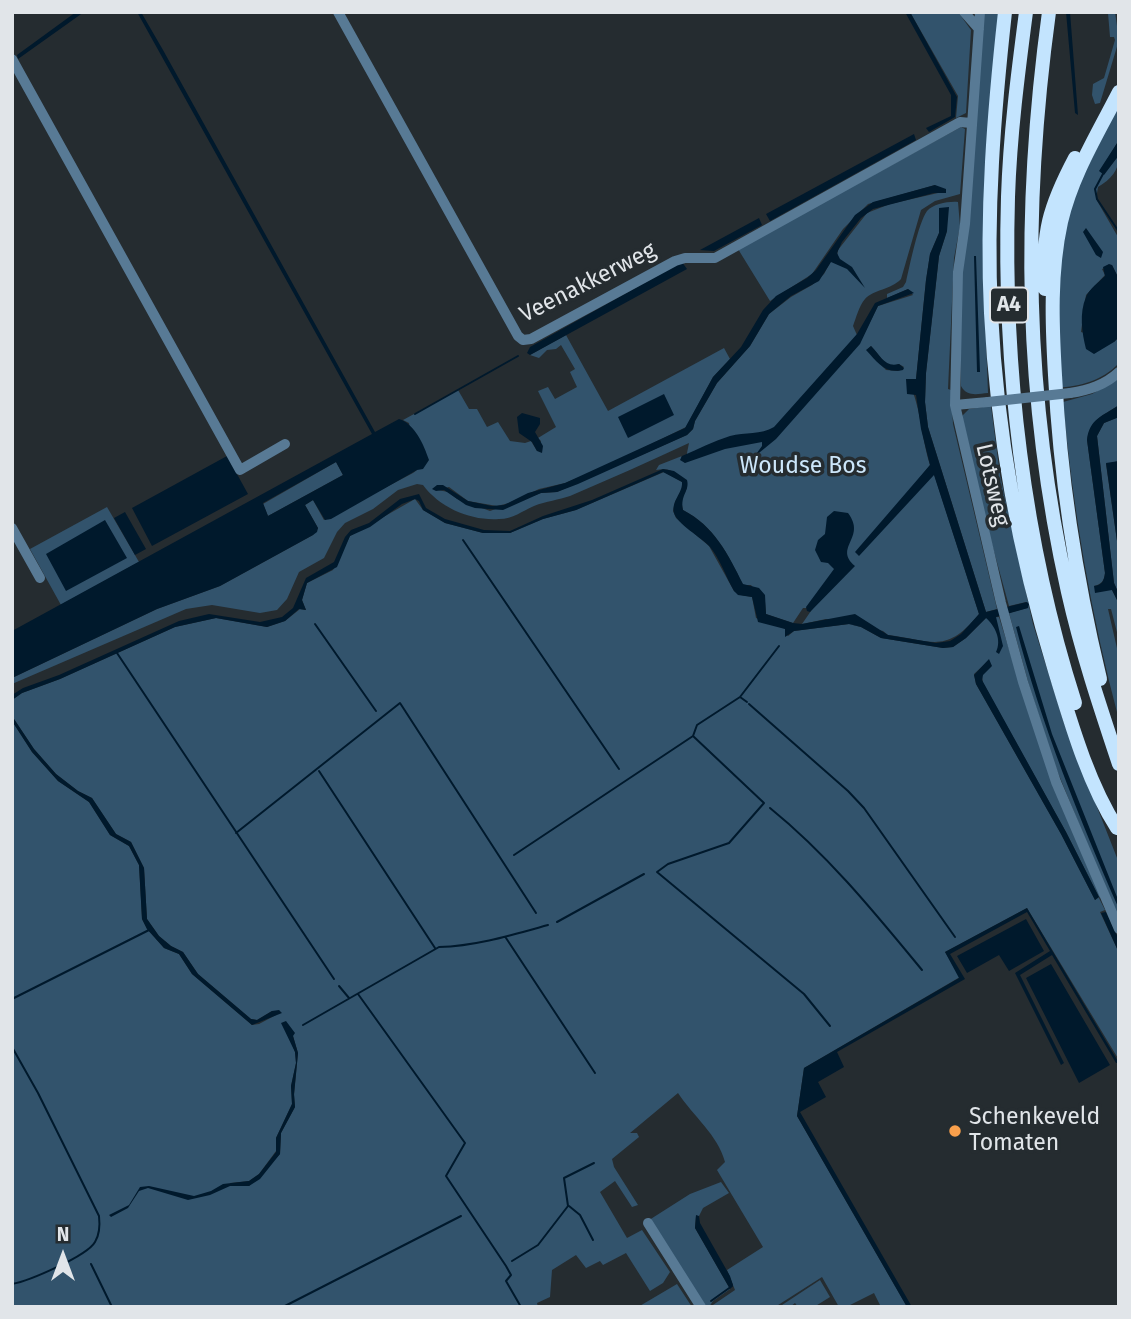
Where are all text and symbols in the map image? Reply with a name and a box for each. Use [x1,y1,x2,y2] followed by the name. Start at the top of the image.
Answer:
[515,237,661,329] street label: Veenakkerweg
[990,288,1028,322] road number: A4
[969,441,1015,529] street label: Lotsweg
[740,453,866,481] park label: Woudse Bos
[969,1104,1100,1158] place label: Schenkeveld Tomaten
[947,1123,963,1139] marker: Schenkeveld Tomaten
[28,1221,98,1291] north arrow
[57,1223,69,1246] text: N

